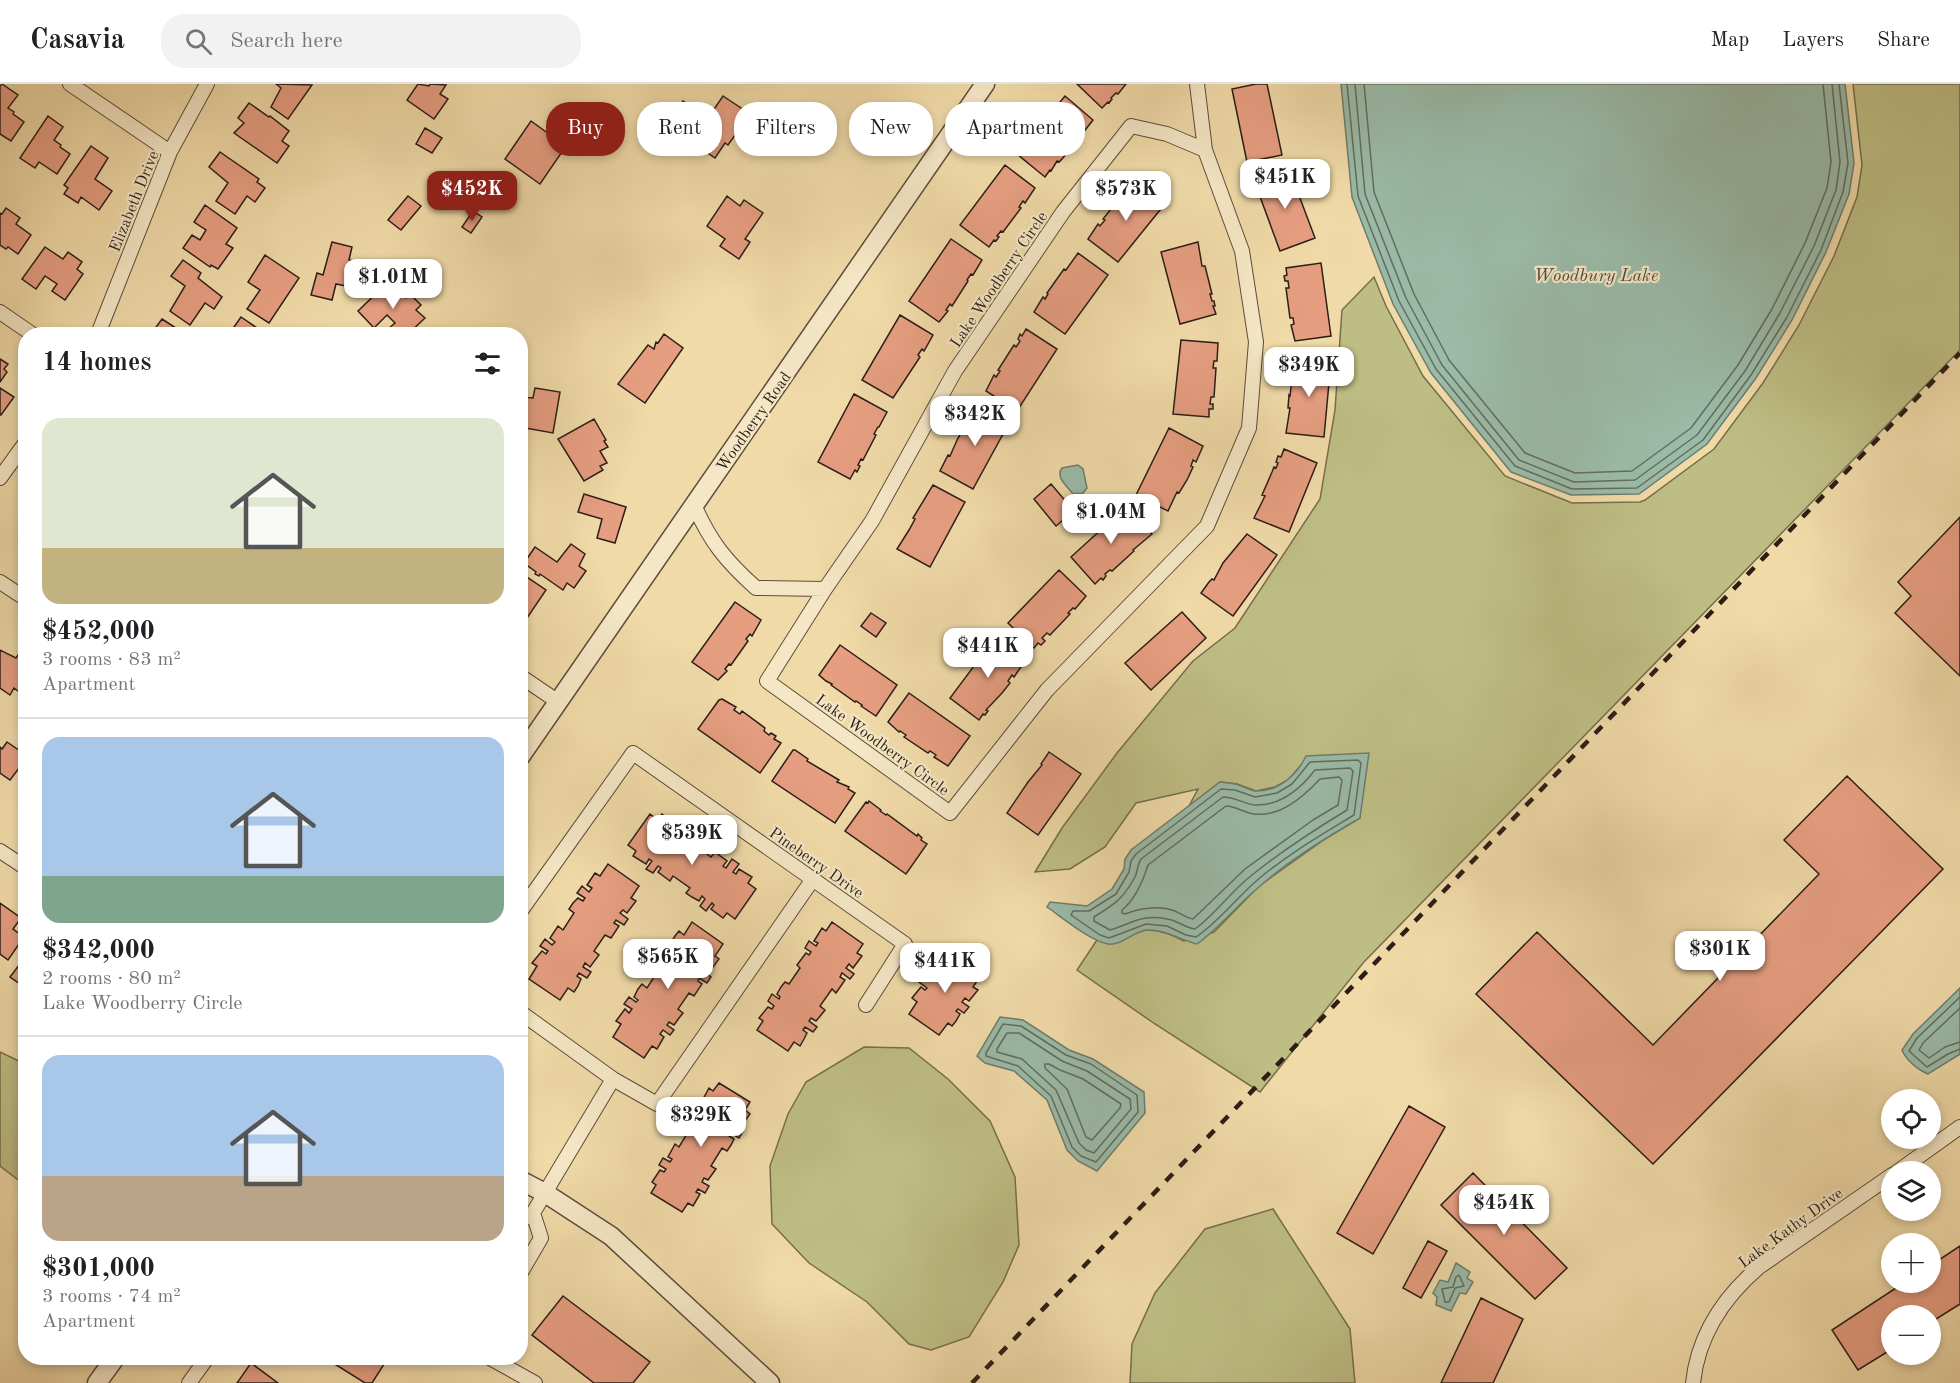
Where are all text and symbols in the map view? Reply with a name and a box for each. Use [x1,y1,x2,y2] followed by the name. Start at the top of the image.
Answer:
[161,14,581,68] search box
[182,25,215,58] icon: search
[30,27,125,55] text: Casavia
[230,30,343,52] text: Search here
[1710,30,1749,51] text: Map
[1782,30,1844,51] text: Layers
[1877,30,1930,51] text: Share
[546,102,625,156] chip: Buy
[637,102,722,156] chip: Rent
[734,102,837,156] chip: Filters
[849,102,933,156] chip: New
[945,102,1085,156] chip: Apartment
[107,149,162,255] street label: Elizabeth Drive
[1243,159,1327,210] pin: $451K
[1254,168,1316,188] text: $451K
[430,171,514,222] pin: $452K
[1084,171,1168,222] pin: $573K
[441,180,503,200] text: $452K
[1095,180,1157,200] text: $573K
[948,209,1051,351] street label: Lake Woodberry Circle
[344,259,442,310] pin: $1.01M
[1534,267,1658,285] water label: Woodbury Lake
[358,268,428,288] text: $1.01M
[471,347,504,380] icon: filters
[1267,347,1351,398] pin: $349K
[42,350,151,376] text: 14 homes
[1278,356,1340,376] text: $349K
[715,370,795,475] street label: Woodberry Road
[933,396,1017,447] pin: $342K
[944,405,1006,425] text: $342K
[219,457,327,565] icon: home
[1062,494,1160,545] pin: $1.04M
[1076,503,1146,523] text: $1.04M
[42,619,155,645] text: $452,000
[946,628,1030,679] pin: $441K
[957,637,1019,657] text: $441K
[42,650,181,670] text: 3 rooms · 83 m²
[42,675,136,695] text: Apartment
[812,692,951,799] street label: Lake Woodberry Circle
[219,776,327,884] icon: home
[650,815,734,866] pin: $539K
[661,824,723,844] text: $539K
[766,825,866,902] street label: Pineberry Drive
[1678,931,1762,982] pin: $301K
[42,938,155,964] text: $342,000
[626,939,710,990] pin: $565K
[1689,940,1751,960] text: $301K
[903,943,987,994] pin: $441K
[637,948,699,968] text: $565K
[914,952,976,972] text: $441K
[42,969,181,989] text: 2 rooms · 80 m²
[42,994,243,1014] text: Lake Woodberry Circle
[1881,1089,1941,1365] map controls
[1881,1089,1941,1149] button: locate
[219,1094,327,1202] icon: home
[659,1097,743,1148] pin: $329K
[670,1106,732,1126] text: $329K
[1881,1161,1941,1221] button: layers
[1462,1185,1546,1236] pin: $454K
[1736,1186,1846,1272] street label: Lake Kathy Drive
[1473,1194,1535,1214] text: $454K
[1881,1233,1941,1293] button: +
[42,1256,155,1282] text: $301,000
[42,1287,181,1307] text: 3 rooms · 74 m²
[1881,1305,1941,1365] button: −
[42,1312,136,1332] text: Apartment

